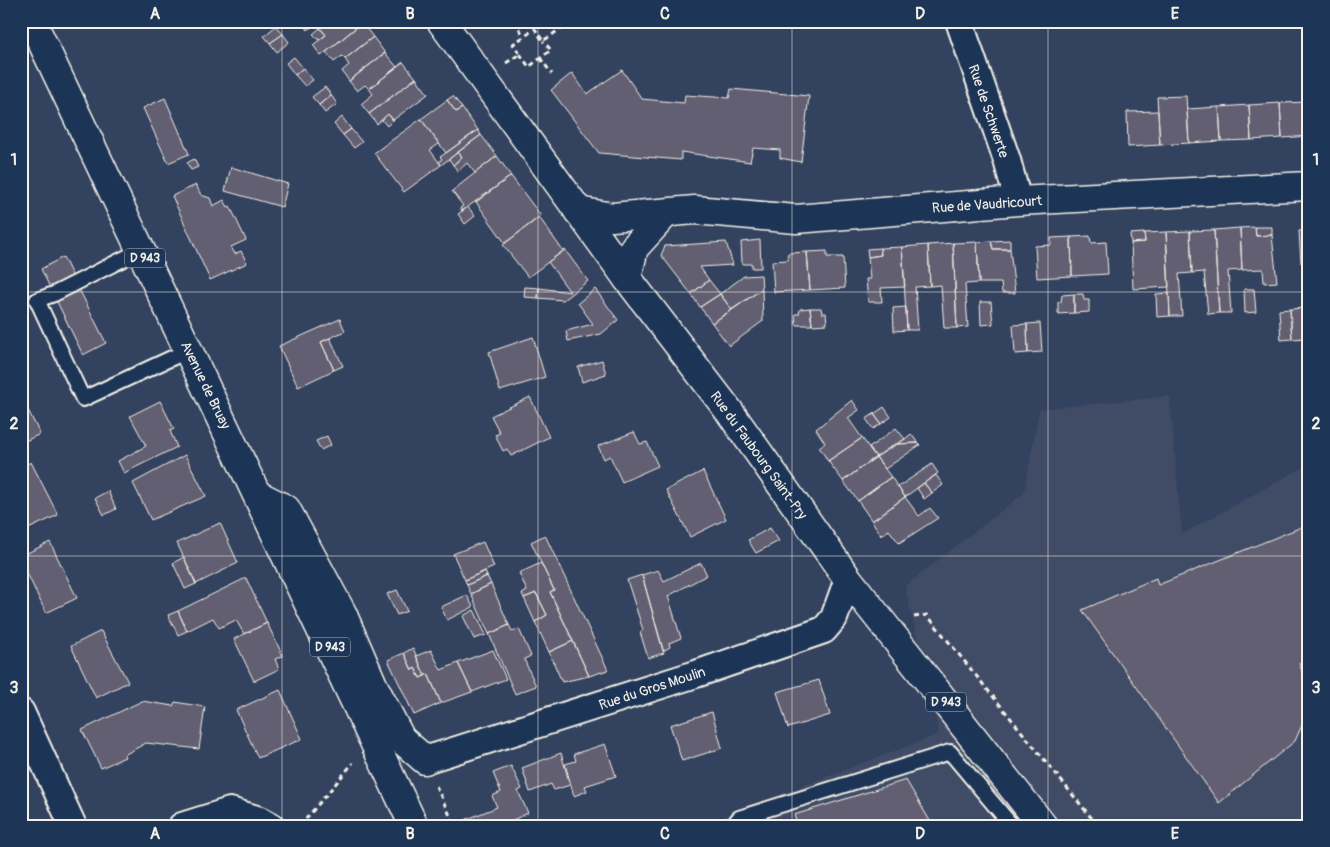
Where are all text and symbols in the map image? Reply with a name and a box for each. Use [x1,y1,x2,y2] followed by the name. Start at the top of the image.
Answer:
[150,4,161,24] text: A
[405,4,415,24] text: B
[660,4,670,24] text: C
[915,4,925,24] text: D
[1171,4,1180,24] text: E
[965,62,1013,160] street label: Rue de Schwerte
[11,150,17,170] text: 1
[1313,150,1319,170] text: 1
[931,192,1043,217] street label: Rue de Vaudricourt
[125,248,165,268] road number: D 943
[177,339,234,432] street label: Avenue de Bruay
[706,388,811,523] street label: Rue du Faubourg Saint-Pry
[10,414,19,434] text: 2
[1312,414,1321,434] text: 2
[310,638,350,656] road number: D 943
[597,663,708,714] street label: Rue du Gros Moulin
[10,678,19,698] text: 3
[1312,678,1321,698] text: 3
[926,692,966,712] road number: D 943
[150,824,161,844] text: A
[405,824,415,844] text: B
[660,824,670,844] text: C
[915,824,925,844] text: D
[1171,824,1180,844] text: E

